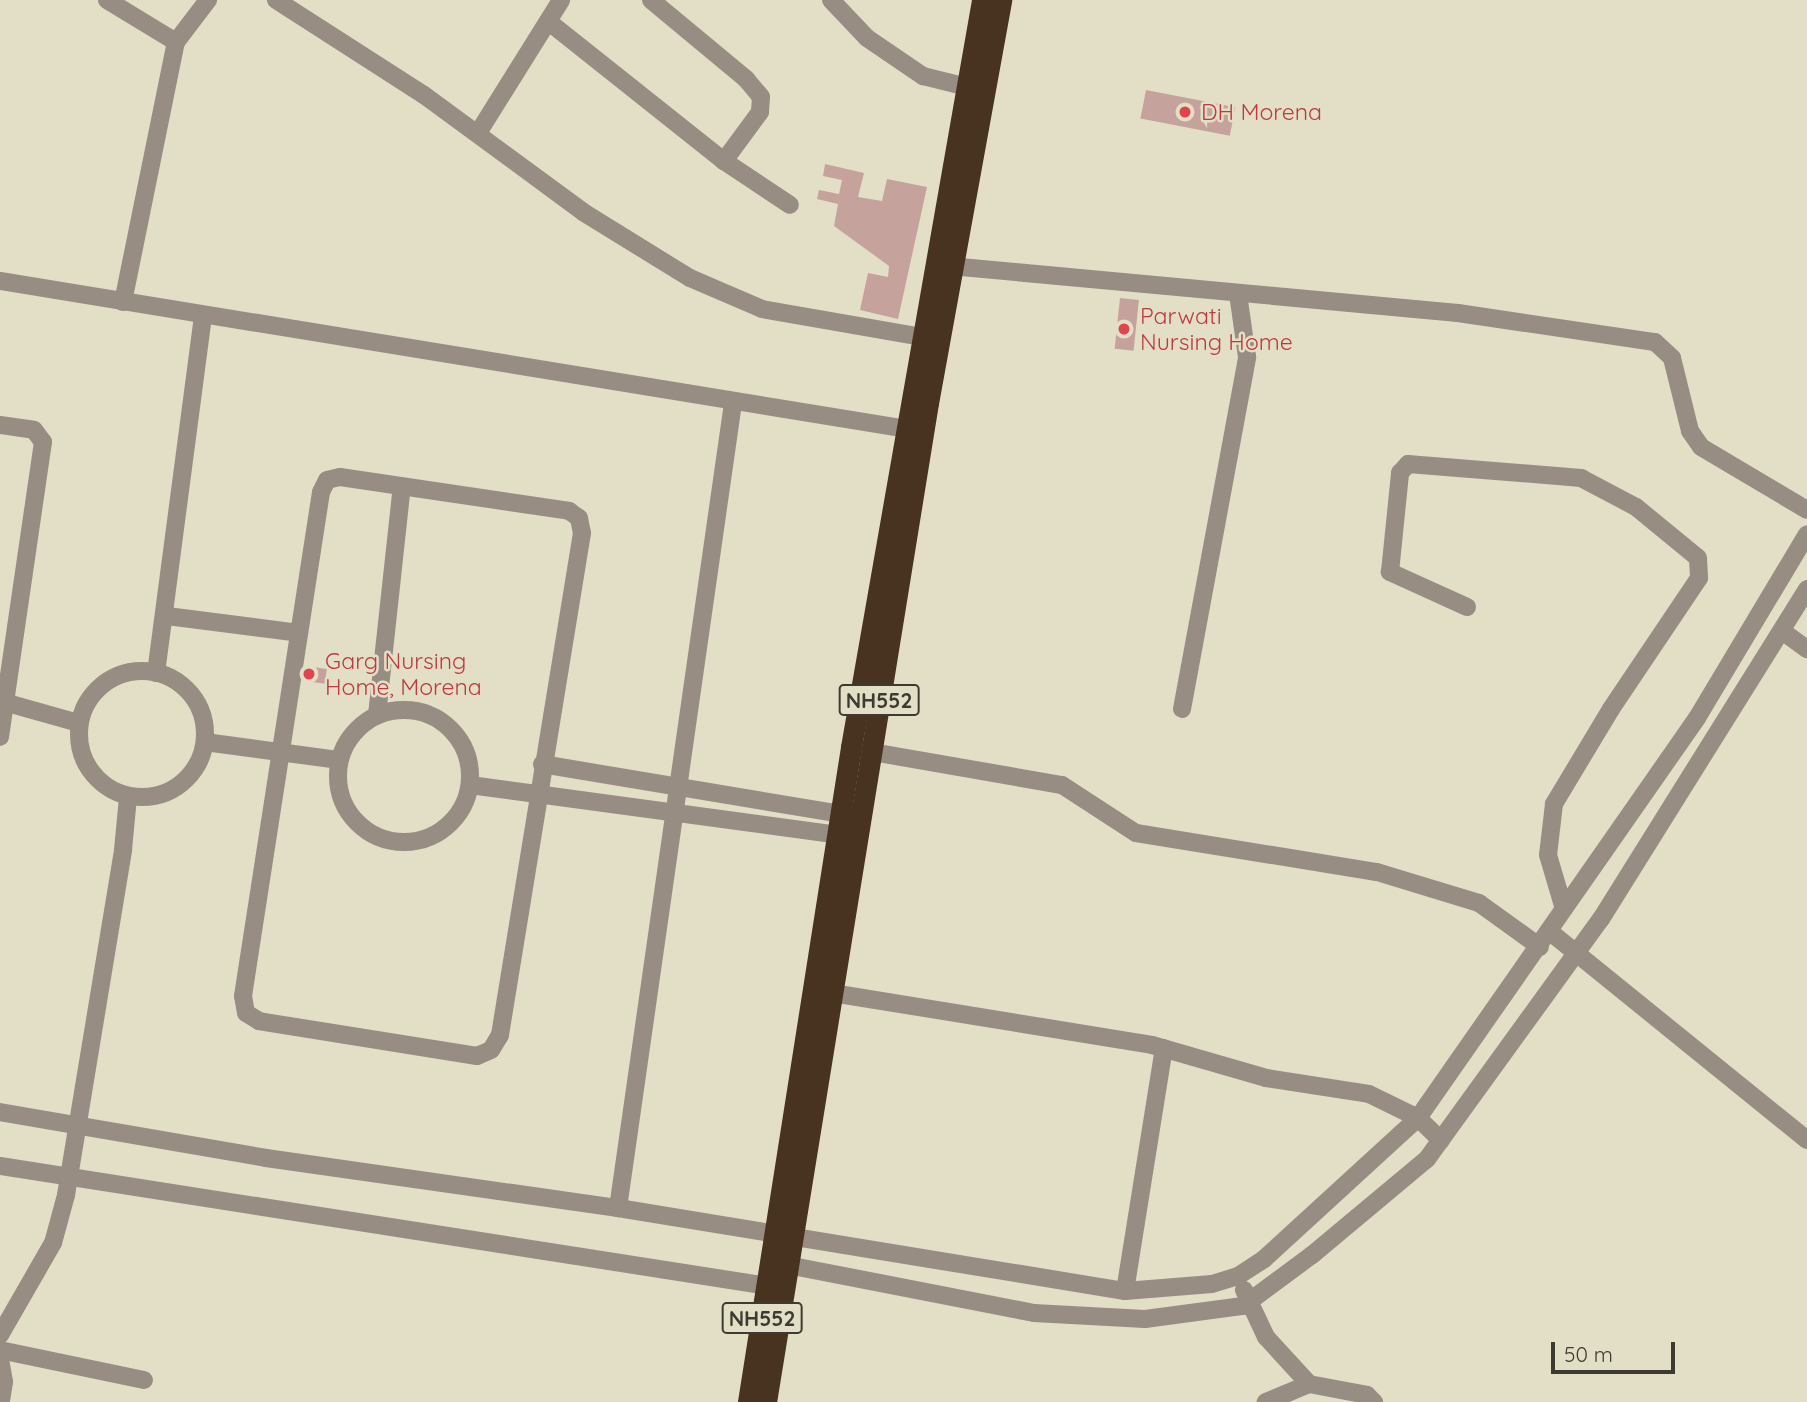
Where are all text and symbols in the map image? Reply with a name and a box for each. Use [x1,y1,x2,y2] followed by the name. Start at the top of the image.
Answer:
[1201,98,1322,126] place label: DH Morena
[1175,102,1195,122] marker: DH Morena
[1140,302,1293,356] place label: Parwati Nursing Home
[1114,319,1134,339] marker: Parwati Nursing Home
[325,647,482,701] place label: Garg Nursing Home, Morena
[299,664,319,684] marker: Garg Nursing Home, Morena
[837,682,921,718] road number: NH552
[720,1300,804,1336] road number: NH552
[1555,1328,1679,1372] scale bar
[1564,1341,1613,1367] text: 50 m

